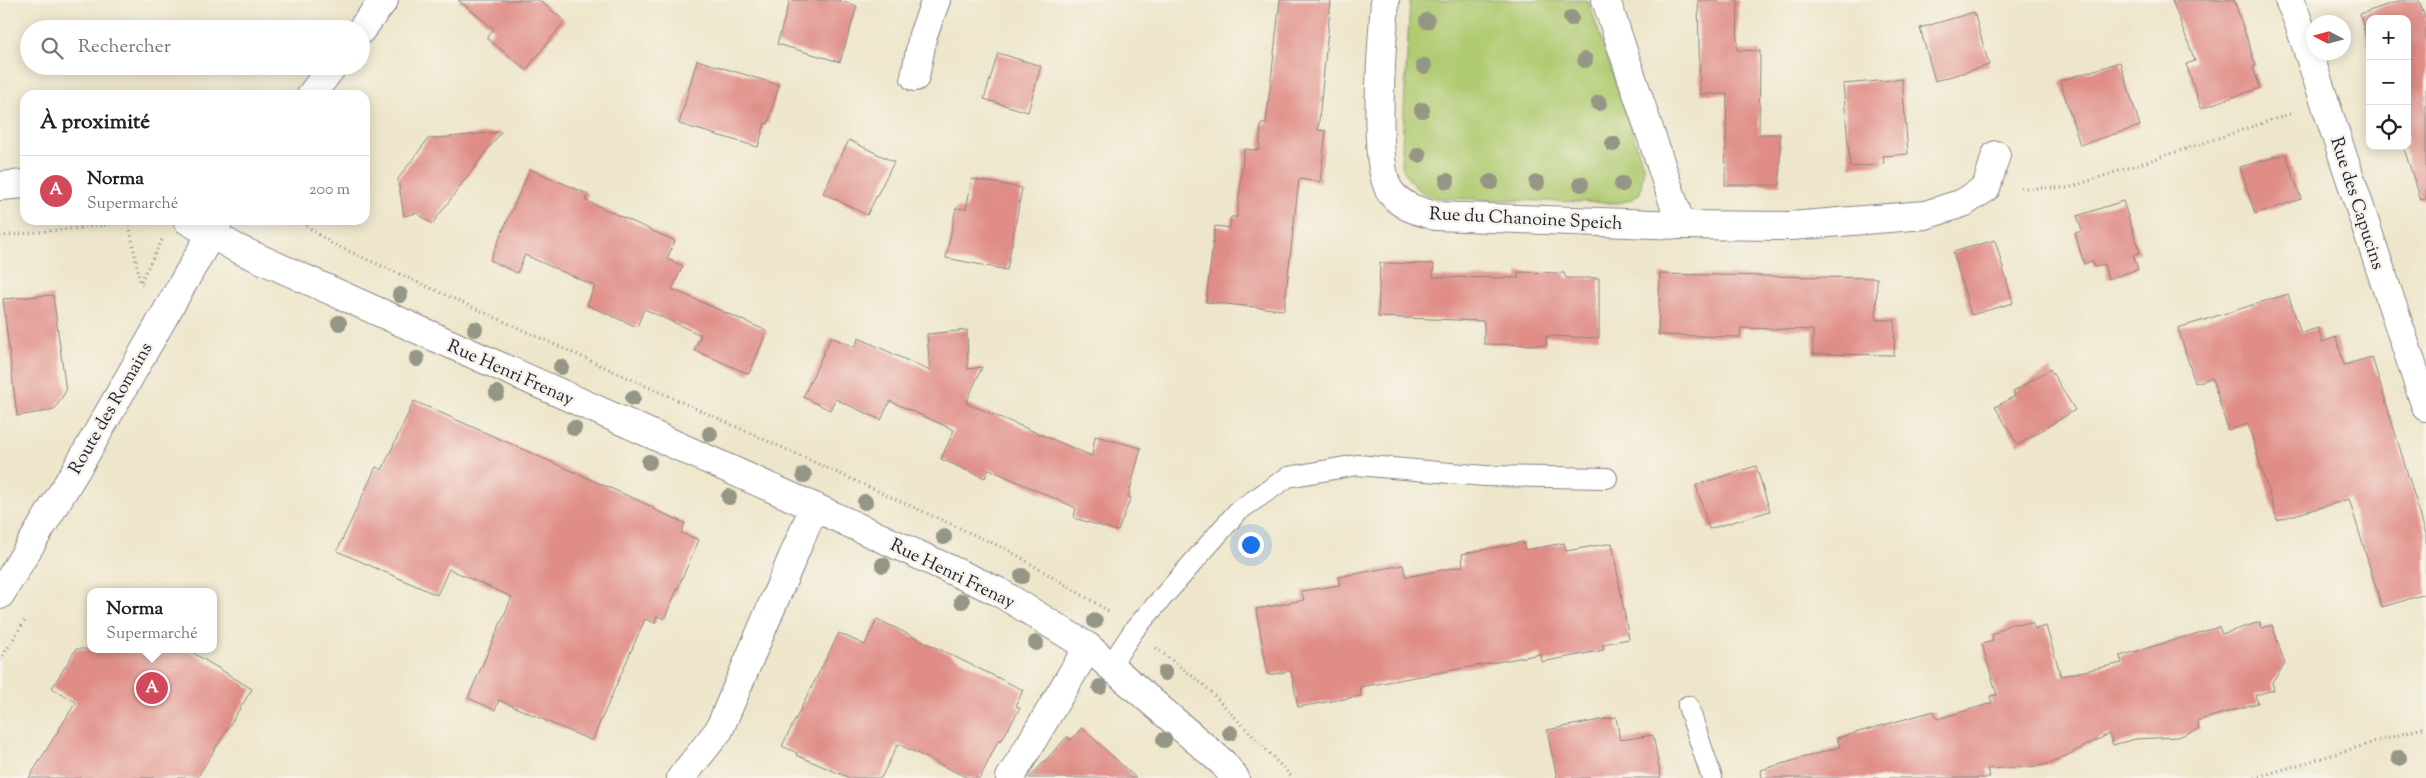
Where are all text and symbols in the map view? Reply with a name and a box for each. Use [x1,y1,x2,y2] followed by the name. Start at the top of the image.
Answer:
[2306,15,2351,60] north arrow
[2366,15,2411,150] map controls
[2366,15,2411,60] button: +
[20,20,370,75] search box
[38,34,66,62] icon: search
[78,34,171,61] text: Rechercher
[2366,60,2411,105] button: −
[2366,105,2411,150] button: locate
[40,108,150,138] text: À proximité
[2322,134,2390,273] street label: Rue des Capucins
[87,166,144,193] text: Norma
[50,179,63,202] text: A
[309,179,350,202] text: 200 m
[87,193,178,216] text: Supermarché
[1429,202,1624,238] street label: Rue du Chanoine Speich
[443,334,578,413] street label: Rue Henri Frenay
[63,338,160,480] street label: Route des Romains
[1238,532,1264,558] your location
[885,533,1019,616] street label: Rue Henri Frenay
[87,588,217,653] popup
[106,596,163,623] text: Norma
[106,623,198,646] text: Supermarché
[136,669,168,707] pin: A

